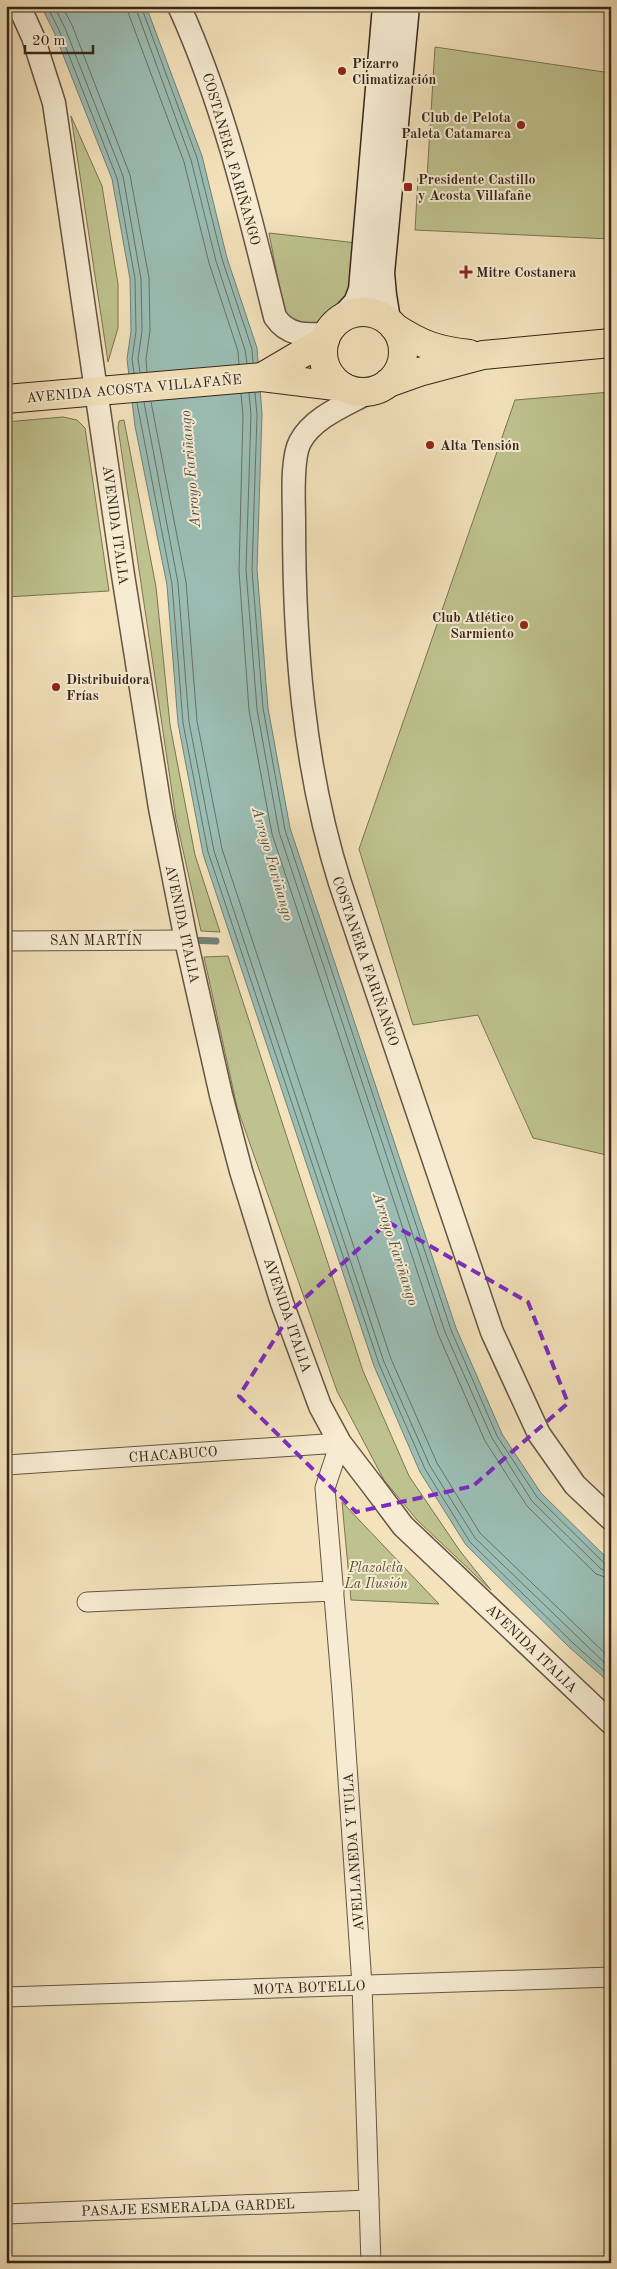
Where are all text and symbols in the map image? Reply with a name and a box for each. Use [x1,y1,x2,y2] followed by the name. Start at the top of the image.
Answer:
[25,22,92,54] scale bar
[32,34,66,49] text: 20 m
[352,57,437,87] place label: Pizarro Climatización
[336,65,348,77] marker: Pizarro Climatización
[200,71,265,247] street label: COSTANERA FARIÑANGO
[401,111,511,141] place label: Club de Pelota Paleta Catamarca
[515,119,527,131] marker: Club de Pelota Paleta Catamarca
[418,173,536,203] place label: Presidente Castillo y Acosta Villafañe
[402,181,414,193] marker: Presidente Castillo y Acosta Villafañe
[460,266,472,278] marker: Mitre Costanera
[476,266,576,280] place label: Mitre Costanera
[25,370,242,405] street label: AVENIDA ACOSTA VILLAFAÑE
[179,410,204,529] water label: Arroyo Fariñango
[424,439,436,451] marker: Alta Tensión
[440,439,520,453] place label: Alta Tensión
[100,465,130,586] street label: AVENIDA ITALIA
[432,611,514,641] place label: Club Atlético Sarmiento
[518,619,530,631] marker: Club Atlético Sarmiento
[66,673,150,703] place label: Distribuidora Frías
[50,681,62,693] marker: Distribuidora Frías
[248,805,295,923] water label: Arroyo Fariñango
[163,864,201,985] street label: AVENIDA ITALIA
[329,874,404,1048] street label: COSTANERA FARIÑANGO
[50,931,142,948] street label: SAN MARTÍN
[369,1190,420,1308] water label: Arroyo Fariñango
[261,1256,313,1375] street label: AVENIDA ITALIA
[128,1445,218,1465] street label: CHACABUCO
[343,1561,408,1591] park label: Plazoleta La Ilusión
[483,1602,580,1696] street label: AVENIDA ITALIA
[341,1772,367,1931] street label: AVELLANEDA Y TULA
[252,1979,366,1997] street label: MOTA BOTELLO
[81,2197,295,2219] street label: PASAJE ESMERALDA GARDEL

